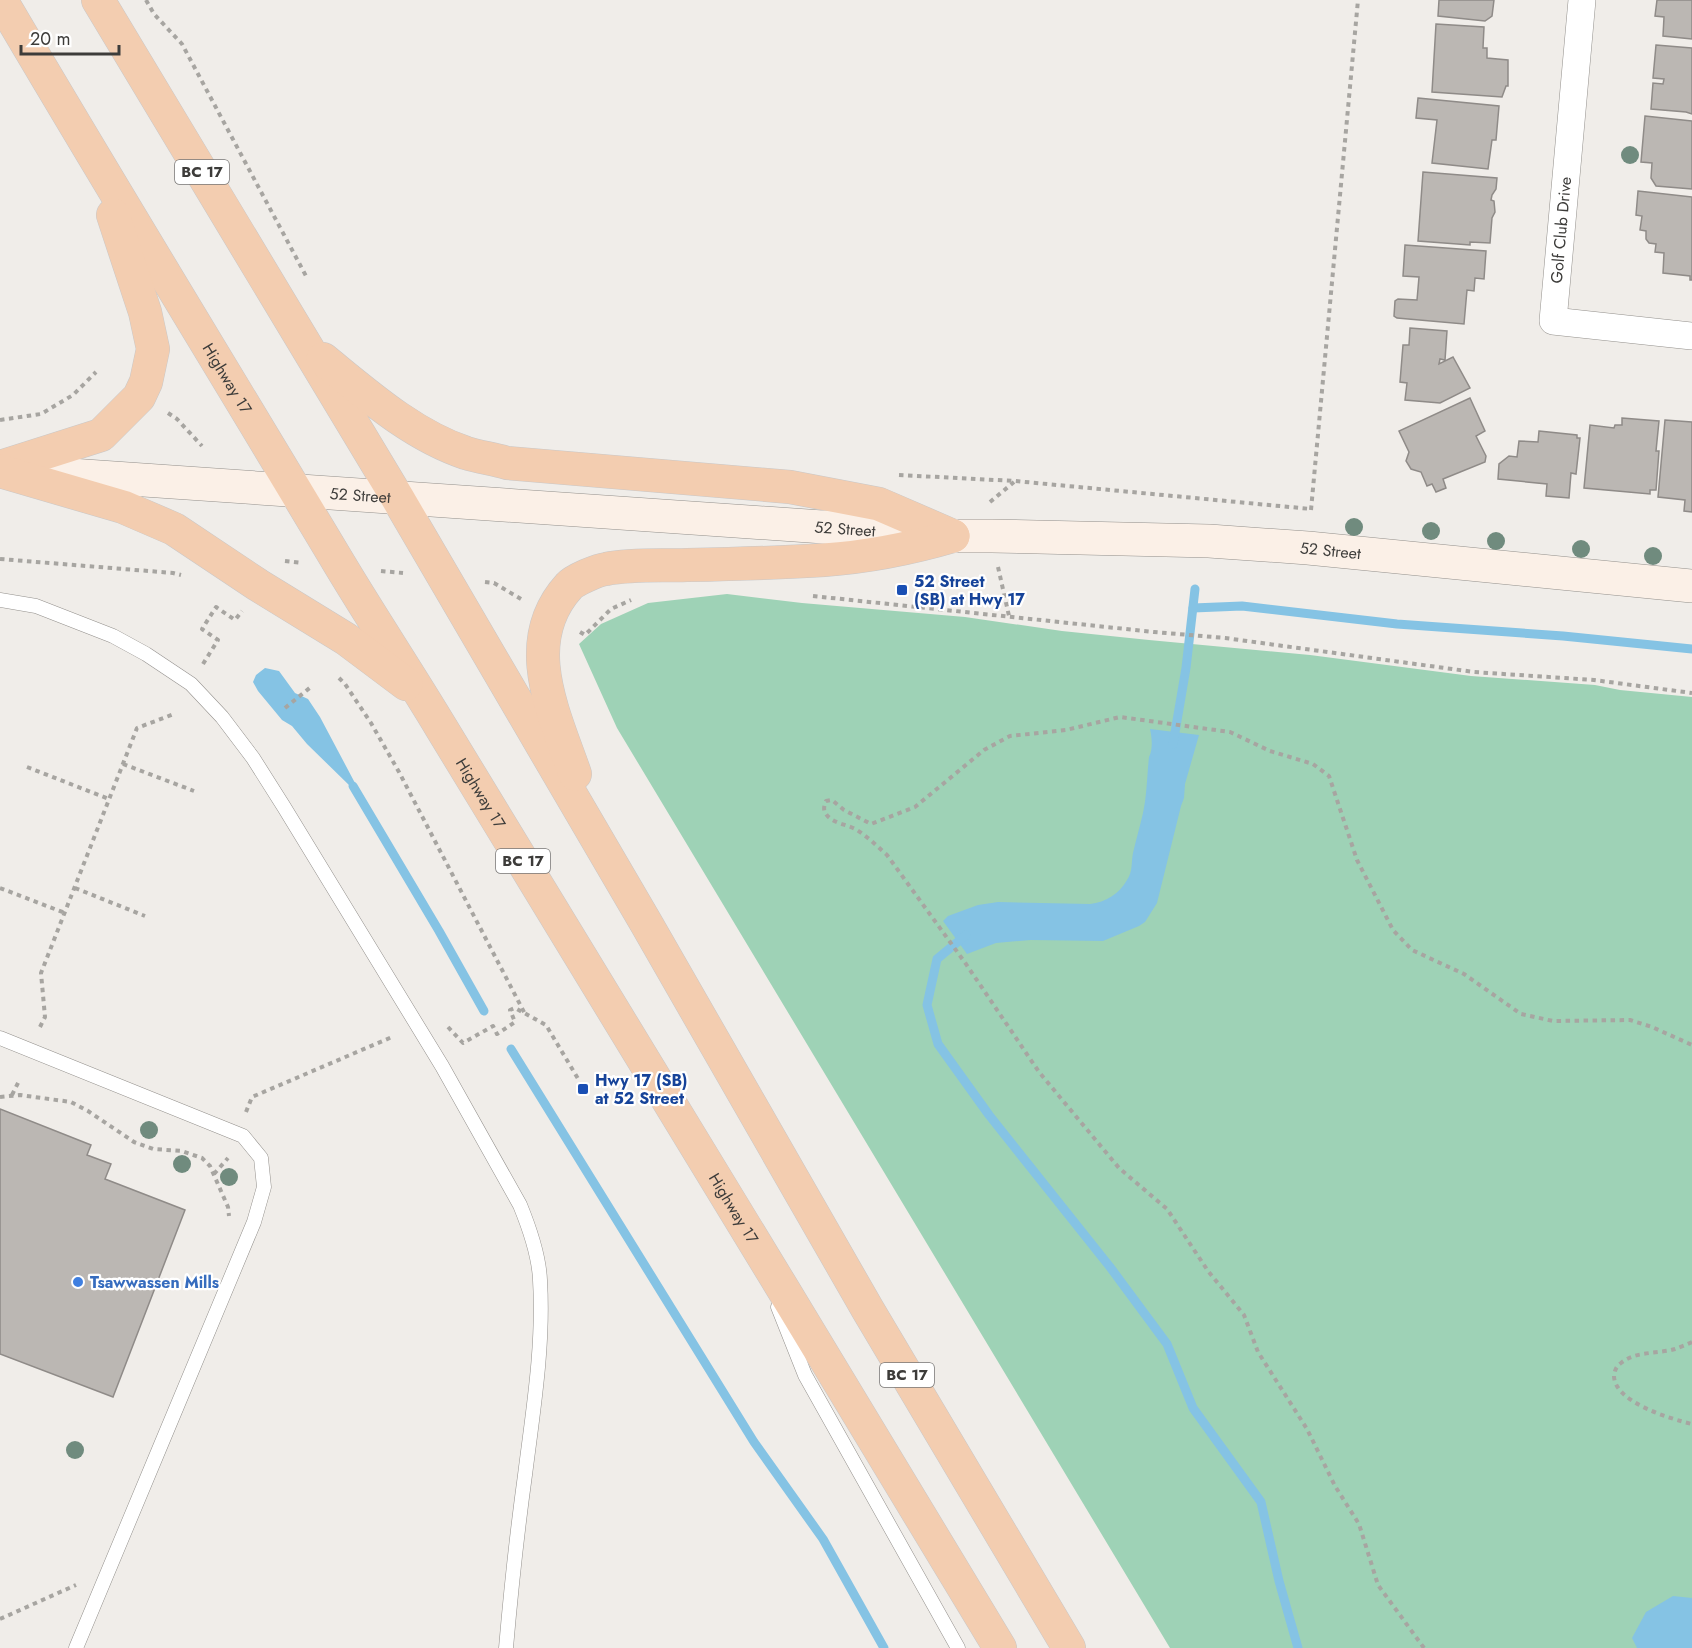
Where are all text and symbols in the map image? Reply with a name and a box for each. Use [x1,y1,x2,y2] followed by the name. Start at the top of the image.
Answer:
[21,18,118,56] scale bar
[30,26,70,52] text: 20 m
[175,160,229,184] road number: BC 17
[1545,176,1577,284] street label: Golf Club Drive
[197,338,258,419] street label: Highway 17
[329,481,392,509] street label: 52 Street
[814,515,877,542] street label: 52 Street
[1299,536,1362,565] street label: 52 Street
[914,570,1025,611] place label: 52 Street (SB) at Hwy 17
[895,583,909,597] marker: 52 Street (SB) at Hwy 17
[451,753,512,833] street label: Highway 17
[496,849,550,873] road number: BC 17
[595,1069,688,1110] place label: Hwy 17 (SB) at 52 Street
[576,1082,590,1096] marker: Hwy 17 (SB) at 52 Street
[704,1168,765,1248] street label: Highway 17
[90,1271,219,1294] place label: Tsawwassen Mills
[71,1275,85,1289] marker: Tsawwassen Mills
[880,1363,934,1387] road number: BC 17

